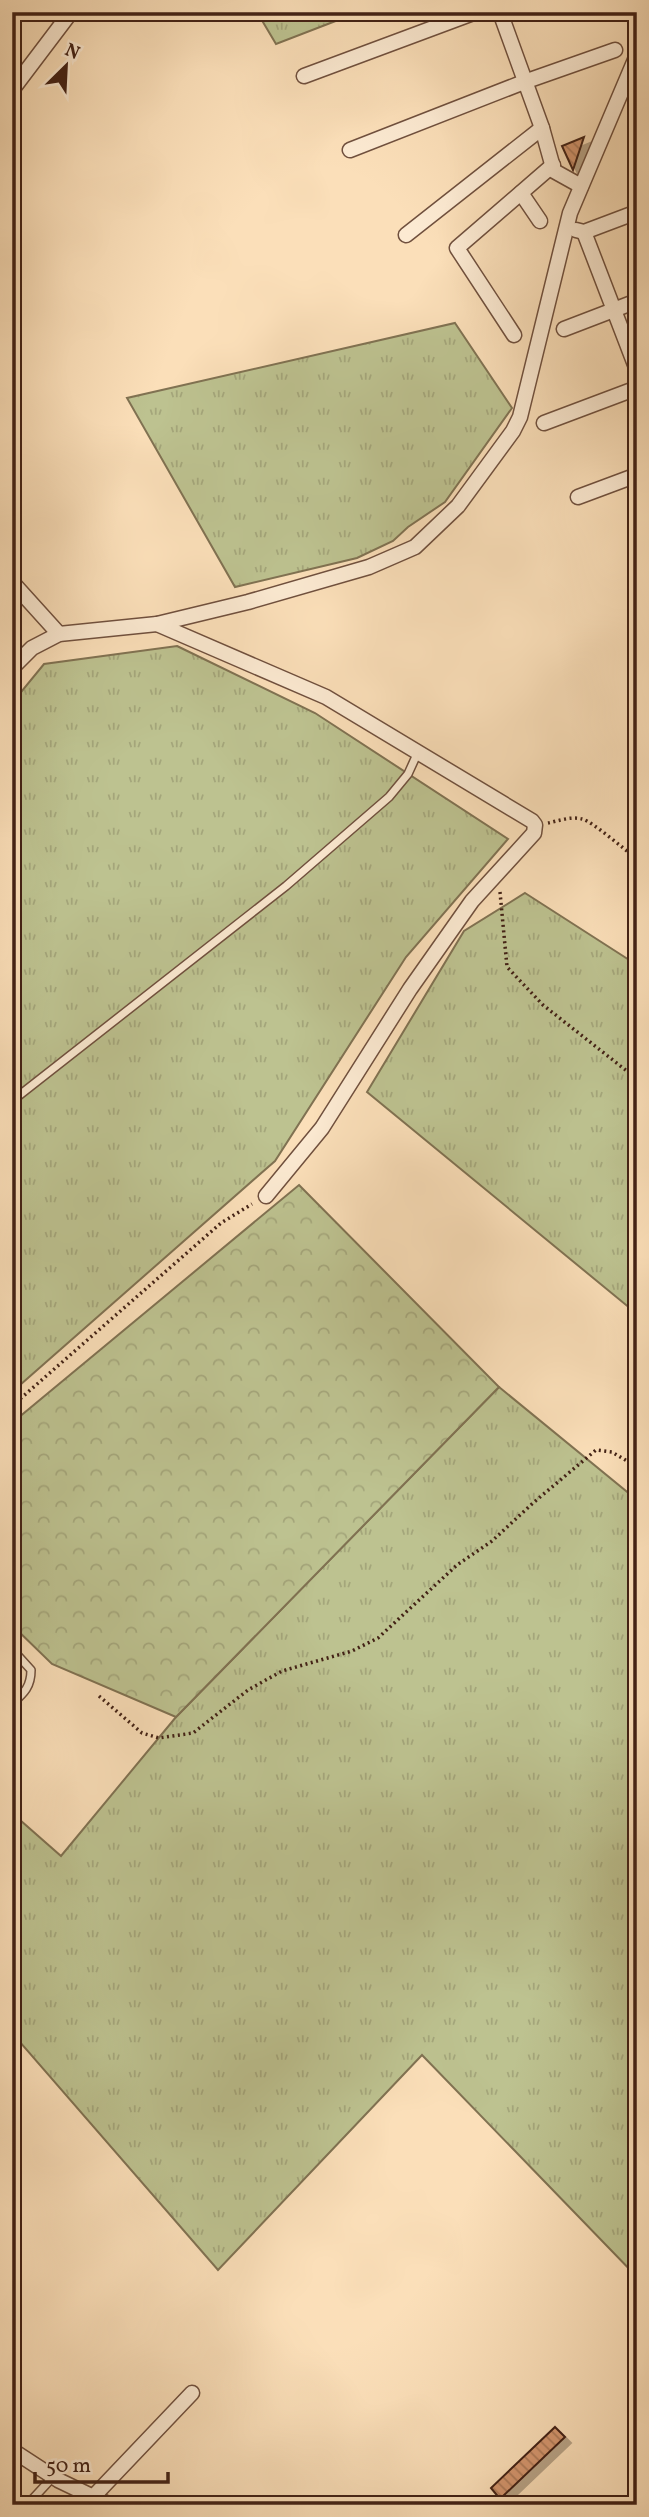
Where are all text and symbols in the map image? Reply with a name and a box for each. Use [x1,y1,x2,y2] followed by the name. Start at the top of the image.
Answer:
[32,32,102,102] north arrow
[61,38,84,67] text: N
[35,2440,168,2484] scale bar
[46,2452,91,2481] text: 50 m

